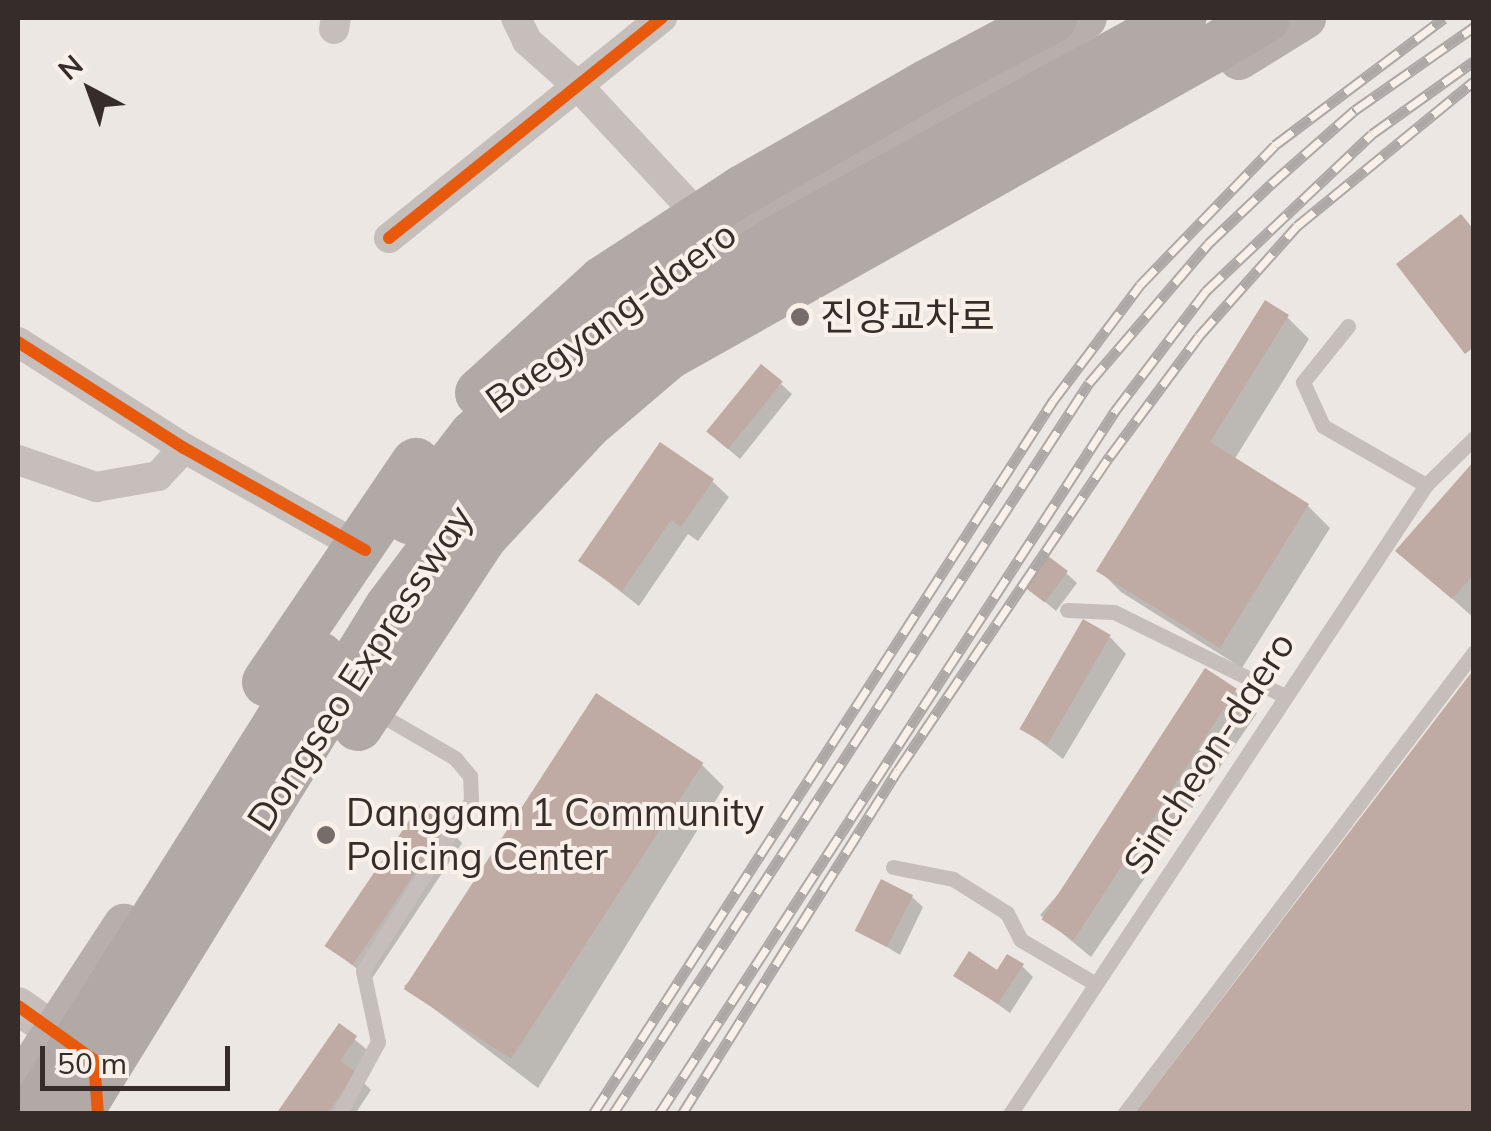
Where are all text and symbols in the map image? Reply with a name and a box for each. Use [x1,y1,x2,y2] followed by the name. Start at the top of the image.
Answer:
[40,40,140,140] north arrow
[51,47,89,87] text: N
[477,211,745,423] street label: Baegyang-daero
[820,294,995,340] place label: 진양교차로
[789,306,811,328] marker: 진양교차로
[238,497,482,839] street label: Dongseo Expressway
[1114,624,1304,882] street label: Sincheon-daero
[346,790,764,879] place label: Danggam 1 Community Policing Center
[315,824,337,846] marker: Danggam 1 Community Policing Center
[45,1026,235,1088] scale bar
[57,1044,127,1082] text: 50 m

